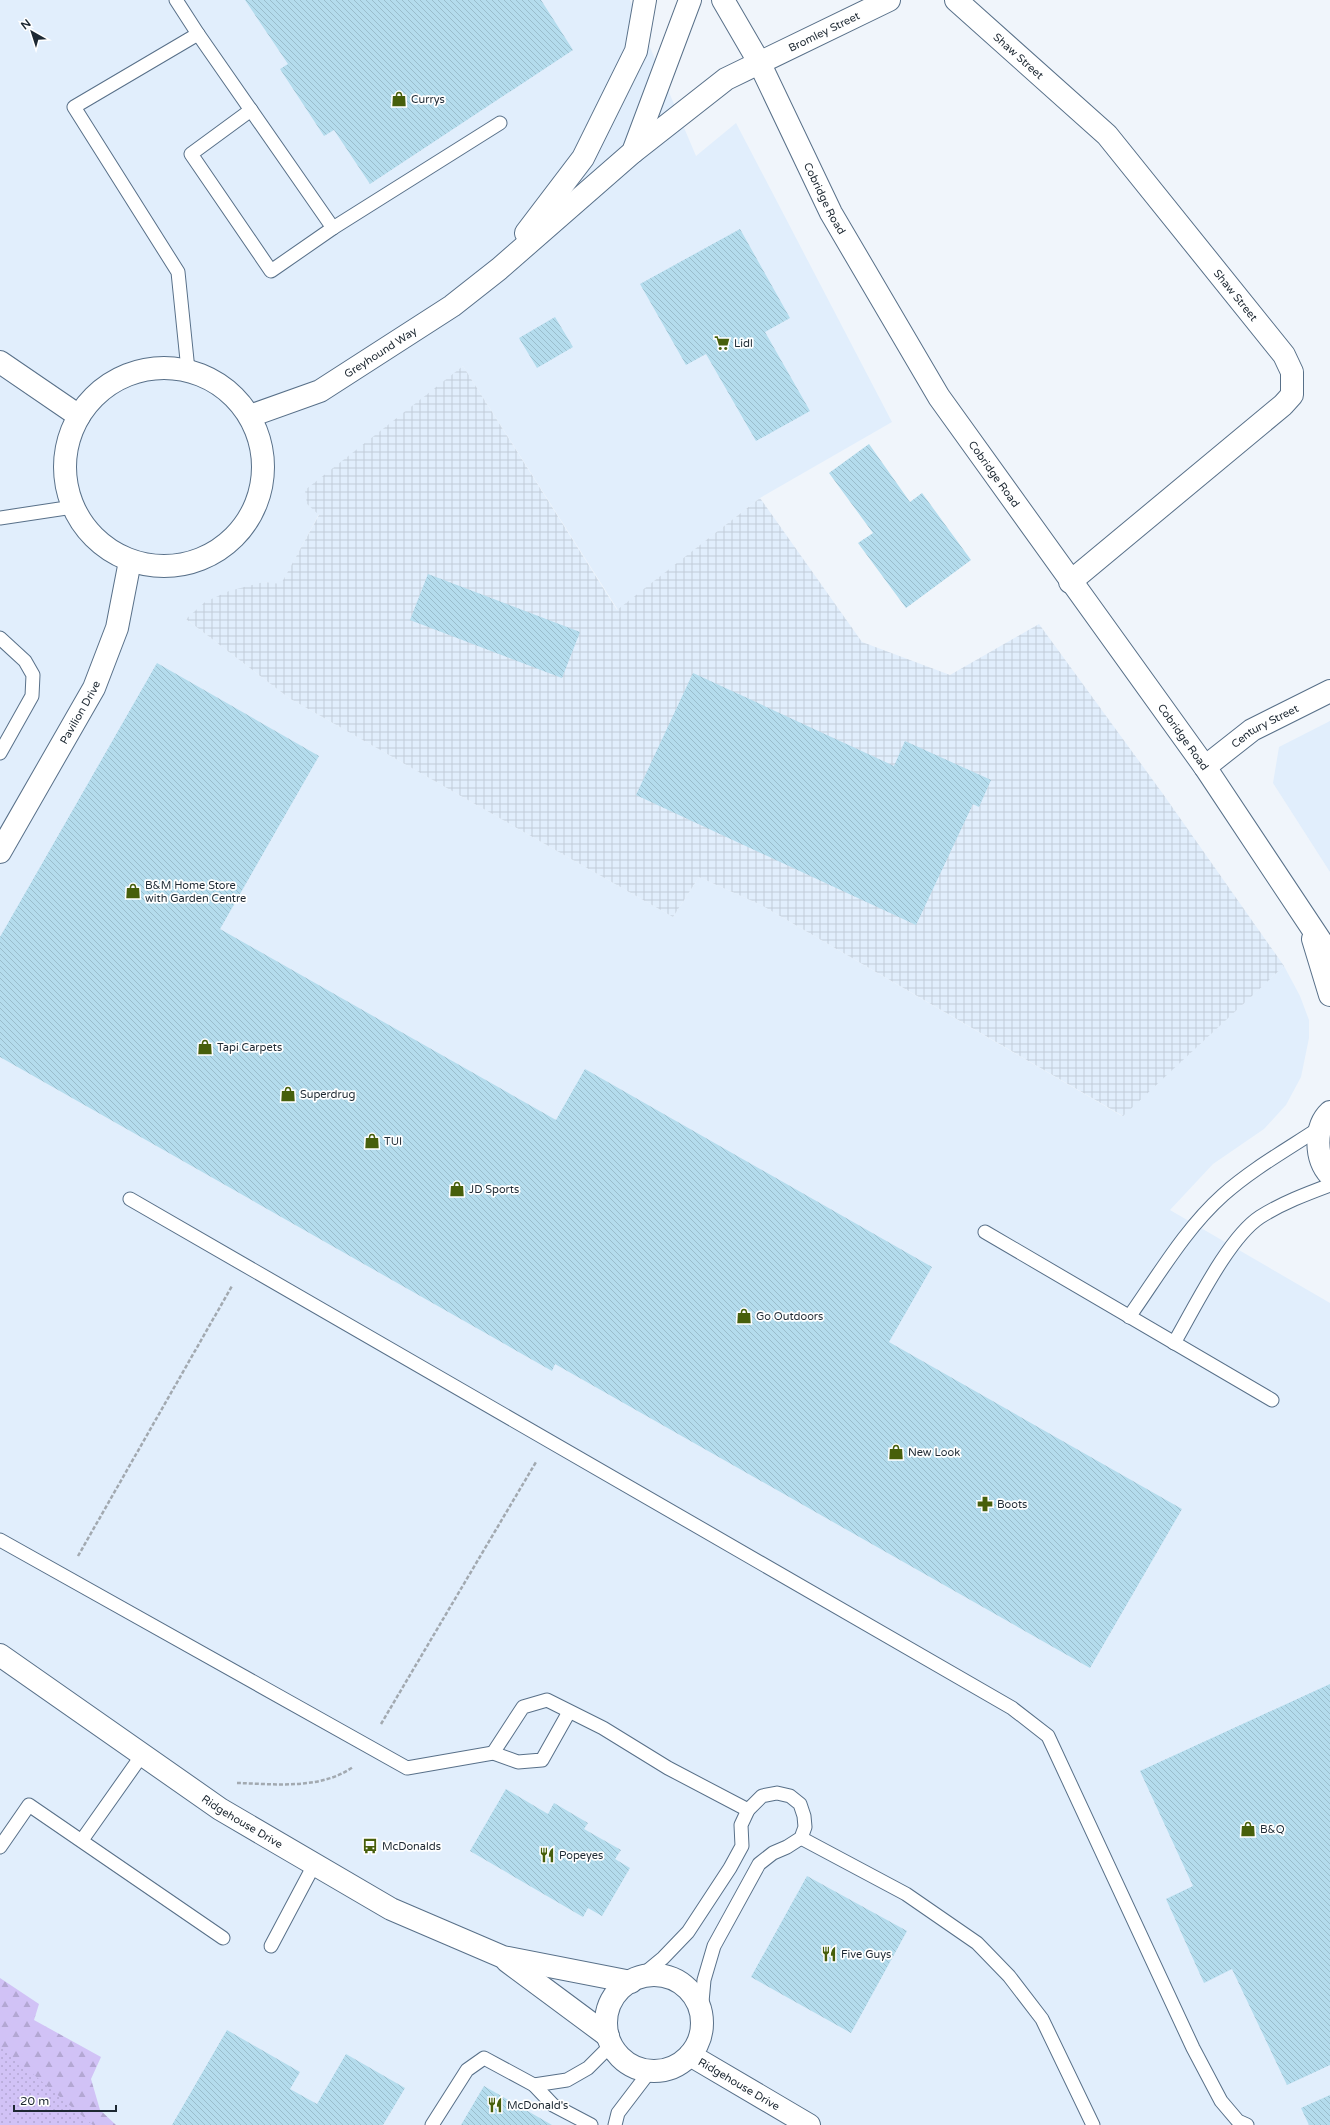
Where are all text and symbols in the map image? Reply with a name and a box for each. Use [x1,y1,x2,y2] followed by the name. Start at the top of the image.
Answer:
[786,9,862,55] street label: Bromley Street
[12,12,52,52] north arrow
[18,17,34,32] text: N
[991,31,1046,82] street label: Shaw Street
[390,90,408,108] shop icon: Currys
[411,93,445,106] place label: Currys
[801,160,848,237] street label: Cobridge Road
[1211,267,1260,324] street label: Shaw Street
[342,324,419,381] street label: Greyhound Way
[713,334,731,352] supermarket icon: Lidl
[734,337,753,350] place label: Lidl
[966,438,1022,510] street label: Cobridge Road
[57,679,103,746] street label: Pavilion Drive
[1155,701,1211,773] street label: Cobridge Road
[1229,702,1301,751] street label: Century Street
[145,879,246,905] place label: B&M Home Store with Garden Centre
[124,882,142,900] shop icon: B&M Home Store with Garden Centre
[196,1038,214,1056] shop icon: Tapi Carpets
[217,1041,282,1054] place label: Tapi Carpets
[279,1085,297,1103] shop icon: Superdrug
[300,1088,355,1101] place label: Superdrug
[363,1132,381,1150] shop icon: TUI
[384,1135,402,1148] place label: TUI
[448,1180,466,1198] shop icon: JD Sports
[469,1183,519,1196] place label: JD Sports
[735,1307,753,1325] shop icon: Go Outdoors
[756,1310,823,1323] place label: Go Outdoors
[887,1443,905,1461] shop icon: New Look
[908,1446,960,1459] place label: New Look
[976,1495,994,1513] pharmacy icon: Boots
[997,1498,1027,1511] place label: Boots
[199,1792,285,1851] street label: Ridgehouse Drive
[1239,1820,1257,1838] shop icon: B&Q
[1260,1823,1285,1836] place label: B&Q
[361,1837,379,1855] bus stop icon: McDonalds
[382,1840,441,1853] place label: McDonalds
[538,1846,556,1864] restaurant icon: Popeyes
[559,1849,603,1862] place label: Popeyes
[820,1945,838,1963] restaurant icon: Five Guys
[841,1948,891,1961] place label: Five Guys
[696,2055,782,2113] street label: Ridgehouse Drive
[14,2087,116,2113] scale bar
[20,2094,49,2108] text: 20 m
[486,2096,504,2114] restaurant icon: McDonald's
[507,2099,568,2112] place label: McDonald's

